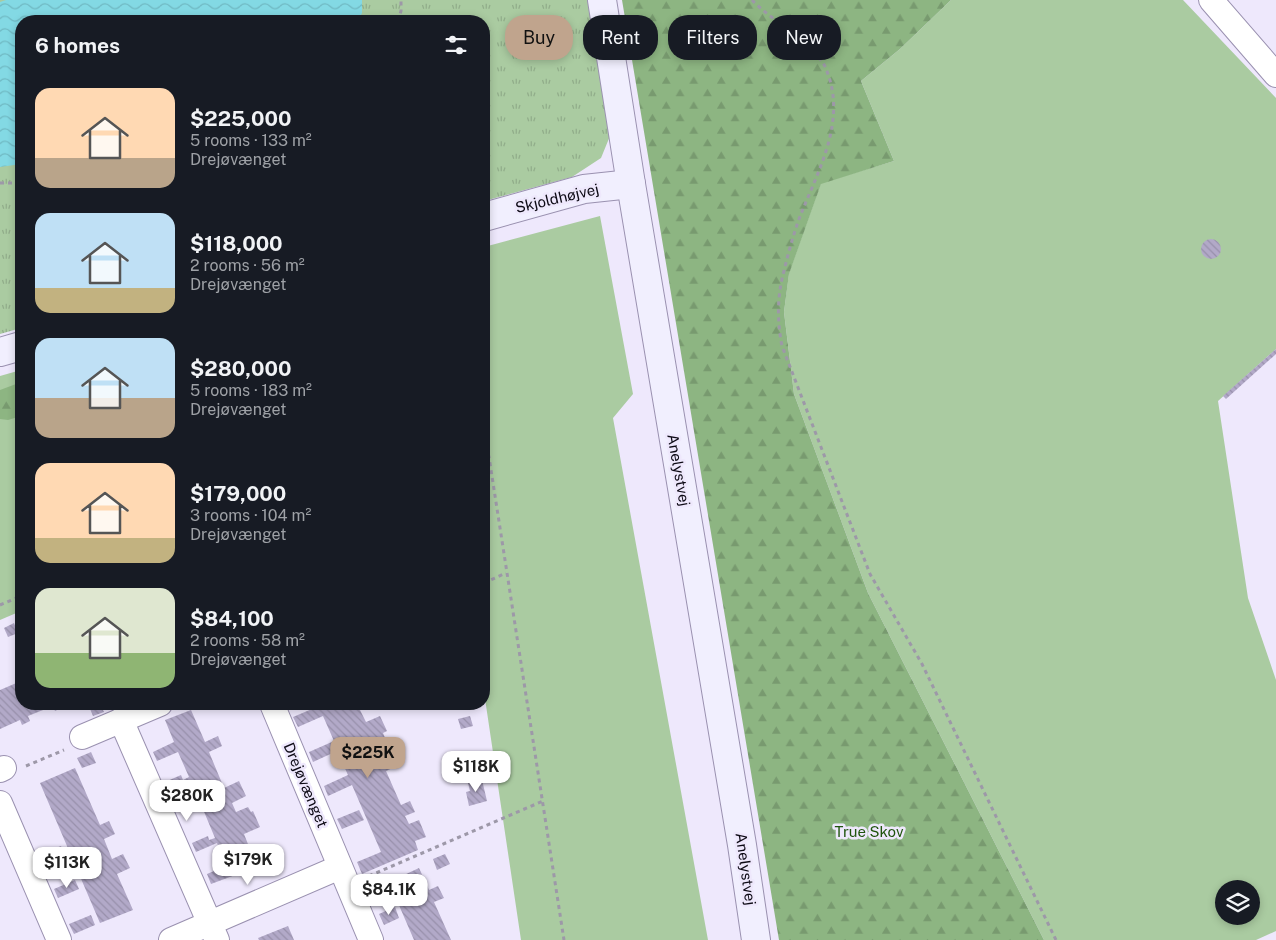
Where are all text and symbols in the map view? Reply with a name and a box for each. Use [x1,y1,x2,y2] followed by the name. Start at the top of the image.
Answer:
[505,15,573,60] chip: Buy
[583,15,658,60] chip: Rent
[668,15,757,60] chip: Filters
[767,15,841,60] chip: New
[442,31,470,59] icon: filters
[35,33,120,58] text: 6 homes
[190,106,291,131] text: $225,000
[75,108,135,168] icon: home
[190,131,312,150] text: 5 rooms · 133 m²
[190,150,287,169] text: Drejøvænget
[514,180,600,216] street label: Skjoldhøjvej
[190,231,283,256] text: $118,000
[75,233,135,293] icon: home
[190,256,305,275] text: 2 rooms · 56 m²
[190,275,287,294] text: Drejøvænget
[190,356,291,381] text: $280,000
[75,358,135,418] icon: home
[190,381,312,400] text: 5 rooms · 183 m²
[190,400,287,419] text: Drejøvænget
[664,433,694,507] street label: Anelystvej
[190,481,286,506] text: $179,000
[75,483,135,543] icon: home
[190,506,311,525] text: 3 rooms · 104 m²
[190,525,287,544] text: Drejøvænget
[190,606,274,631] text: $84,100
[75,608,135,668] icon: home
[190,631,305,650] text: 2 rooms · 58 m²
[190,650,287,669] text: Drejøvænget
[333,736,403,779] pin: $225K
[281,740,332,830] street label: Drejøvænget
[341,743,395,762] text: $225K
[441,750,511,793] pin: $118K
[453,757,499,776] text: $118K
[152,780,222,822] pin: $280K
[160,786,214,805] text: $280K
[834,823,904,840] park label: True Skov
[733,832,759,906] street label: Anelystvej
[213,844,283,886] pin: $179K
[32,846,102,889] pin: $113K
[223,850,273,869] text: $179K
[44,853,90,872] text: $113K
[348,874,430,916] pin: $84.1K
[362,880,416,899] text: $84.1K
[1215,880,1260,925] map controls
[1215,880,1260,925] button: layers

